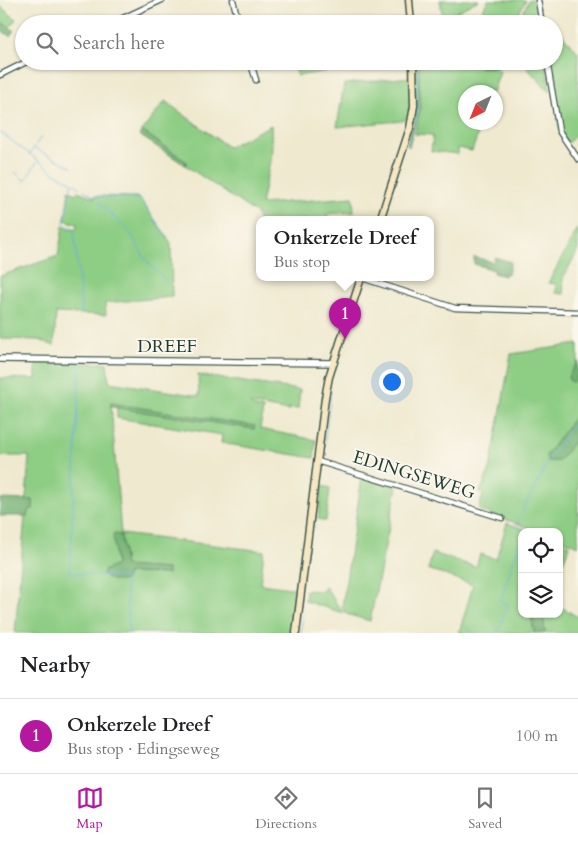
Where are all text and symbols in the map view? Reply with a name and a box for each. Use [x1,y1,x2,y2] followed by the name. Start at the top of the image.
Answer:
[15,15,563,70] search box
[33,29,61,57] icon: search
[73,30,165,56] text: Search here
[458,85,503,130] north arrow
[256,216,434,281] popup
[273,225,417,251] text: Onkerzele Dreef
[273,251,330,273] text: Bus stop
[329,298,361,339] pin: 1
[137,334,197,359] street label: DREEF
[379,369,405,395] your location
[350,445,478,505] street label: EDINGSEWEG
[518,528,563,618] map controls
[518,528,563,573] button: locate
[518,573,563,618] button: layers
[20,651,91,680] text: Nearby
[67,712,210,738] text: Onkerzele Dreef
[32,725,40,747] text: 1
[516,725,558,747] text: 100 m
[67,738,219,760] text: Bus stop · Edingseweg
[76,784,104,833] tab: Map
[255,784,317,833] tab: Directions
[468,784,502,833] tab: Saved

